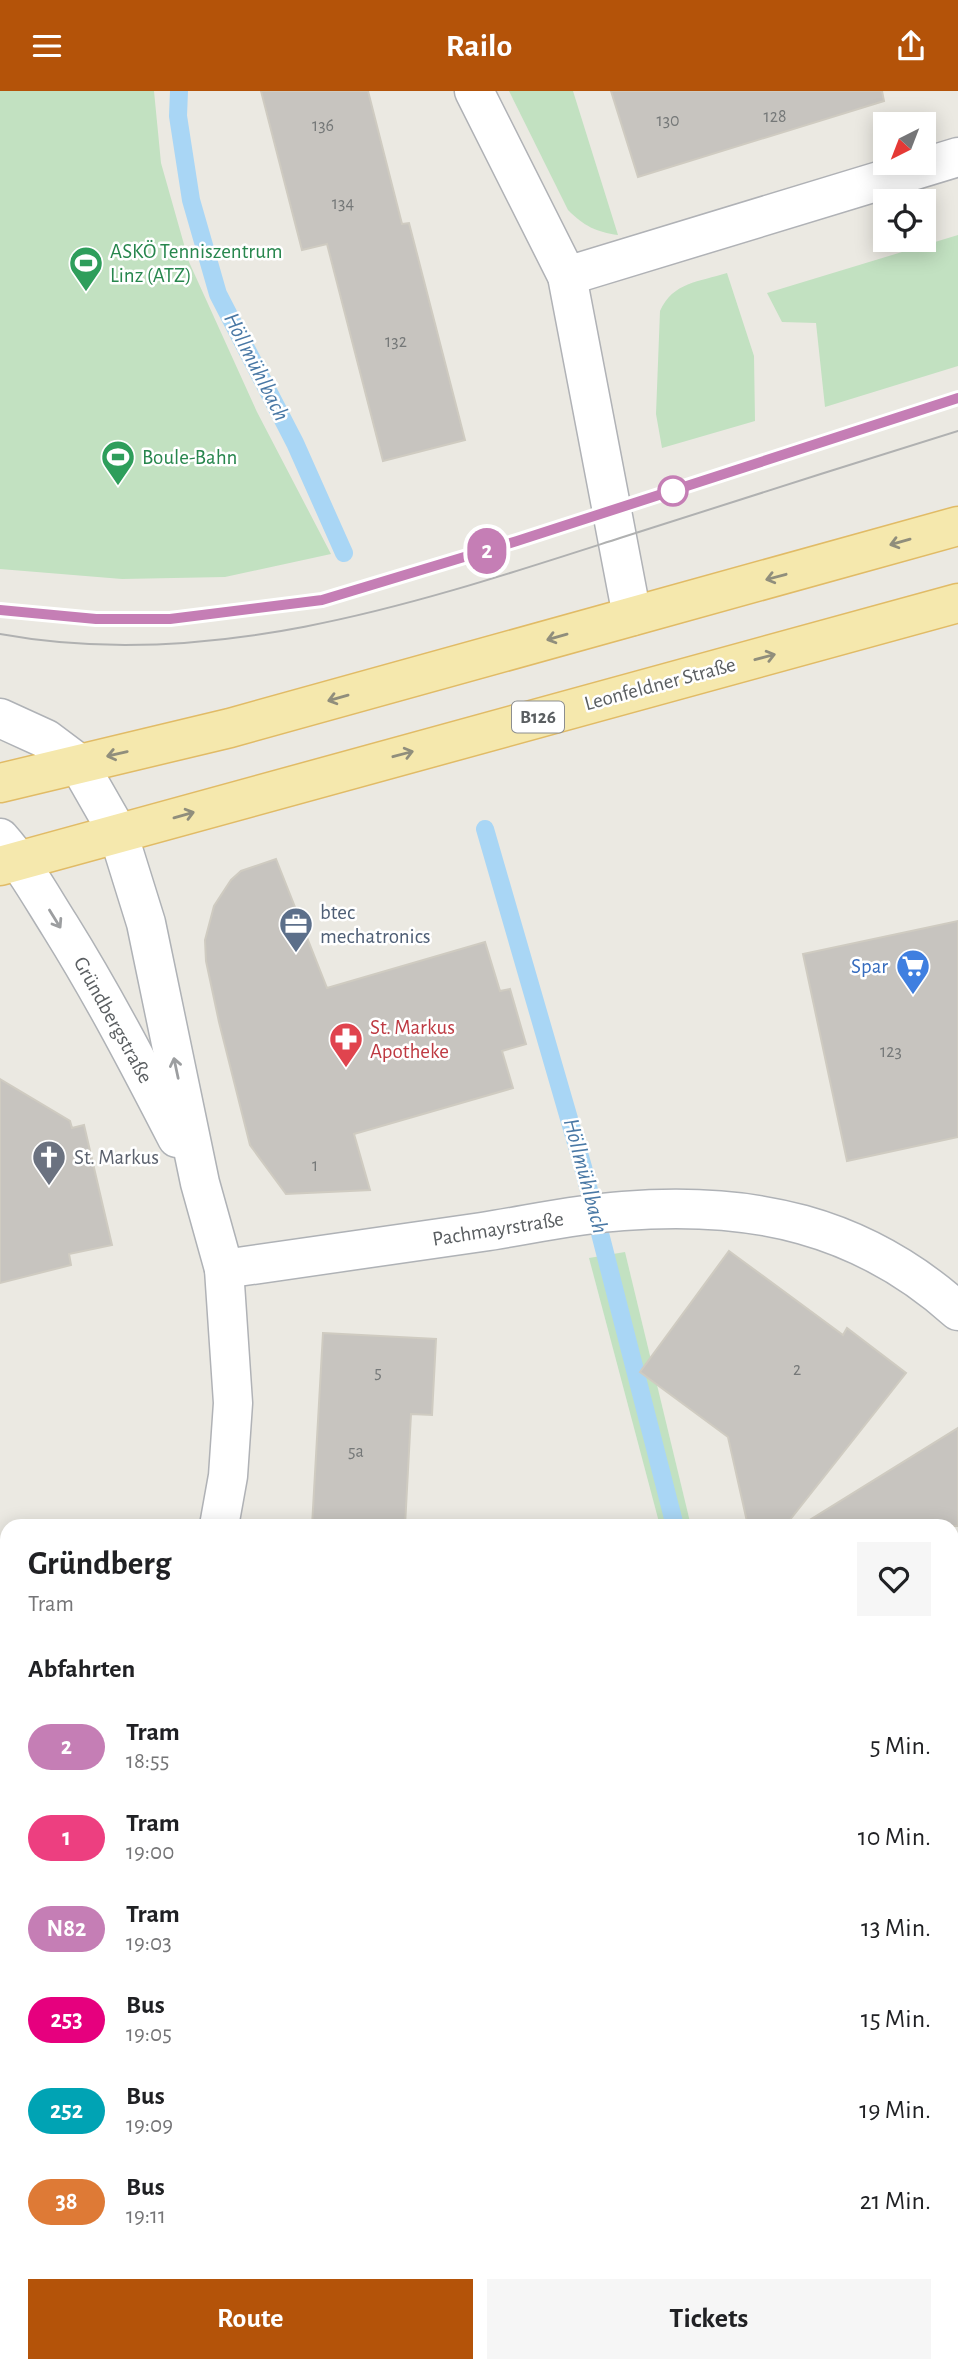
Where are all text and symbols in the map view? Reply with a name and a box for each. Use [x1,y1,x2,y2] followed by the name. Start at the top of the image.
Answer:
[28,27,66,65] icon: menu
[892,27,930,65] icon: share
[446,30,512,62] text: Railo
[764,108,786,126] house number: 128
[656,112,680,130] house number: 130
[873,112,936,175] north arrow
[873,112,936,252] map controls
[312,117,334,135] house number: 136
[873,189,936,252] button: locate
[332,195,354,213] house number: 134
[110,240,282,286] place label: ASKÖ Tenniszentrum Linz (ATZ)
[67,244,105,293] sports icon: ASKÖ Tenniszentrum Linz (ATZ)
[219,309,293,425] water label: Höllmühlbach
[385,333,407,351] house number: 132
[99,438,137,487] sports icon: Boule-Bahn
[142,447,237,468] place label: Boule-Bahn
[658,476,688,506] unlabelled marker
[464,528,510,574] line badge: 2
[889,537,911,550] one-way arrow
[481,539,493,563] text: 2
[765,571,787,584] one-way arrow
[546,631,569,644] one-way arrow
[754,649,776,662] one-way arrow
[582,654,738,714] street label: Leonfeldner Straße
[327,693,349,706] one-way arrow
[512,701,564,733] road number: B126
[391,747,414,760] one-way arrow
[106,748,129,762] one-way arrow
[173,807,195,820] one-way arrow
[320,902,431,947] place label: btec mechatronics
[277,905,315,954] office icon: btec mechatronics
[49,908,63,928] one-way arrow
[894,947,932,996] supermarket icon: Spar
[70,953,156,1087] street label: Gründbergstraße
[851,956,888,977] place label: Spar
[370,1017,455,1062] place label: St. Markus Apotheke
[327,1020,365,1069] pharmacy icon: St. Markus Apotheke
[880,1043,902,1061] house number: 123
[169,1057,183,1080] one-way arrow
[559,1116,611,1236] water label: Höllmühlbach
[30,1138,68,1187] church icon: St. Markus
[74,1147,159,1168] place label: St. Markus
[312,1157,318,1175] house number: 1
[431,1208,565,1250] street label: Pachmayrstraße
[793,1361,801,1379] house number: 2
[374,1364,382,1382] house number: 5
[348,1443,364,1461] house number: 5a
[857,1542,931,1616] button: heart
[28,1548,171,1581] text: Gründberg
[28,1593,74,1616] text: Tram
[28,1656,135,1682] text: Abfahrten
[126,1719,180,1745] text: Tram
[870,1733,931,1759] text: 5 Min.
[61,1735,72,1759] text: 2
[126,1750,169,1773] text: 18:55
[126,1810,180,1836] text: Tram
[858,1824,931,1850] text: 10 Min.
[62,1826,71,1850] text: 1
[126,1841,174,1864] text: 19:00
[126,1901,180,1927] text: Tram
[861,1915,931,1941] text: 13 Min.
[47,1917,86,1941] text: N82
[126,1932,172,1955] text: 19:03
[126,1992,165,2018] text: Bus
[861,2006,931,2032] text: 15 Min.
[50,2008,83,2032] text: 253
[126,2023,172,2046] text: 19:05
[126,2083,165,2109] text: Bus
[859,2097,931,2123] text: 19 Min.
[50,2099,83,2123] text: 252
[126,2114,173,2137] text: 19:09
[126,2174,165,2200] text: Bus
[860,2188,931,2214] text: 21 Min.
[55,2190,78,2214] text: 38
[126,2205,166,2228] text: 19:11
[28,2279,473,2359] button: Route
[487,2279,931,2359] button: Tickets

